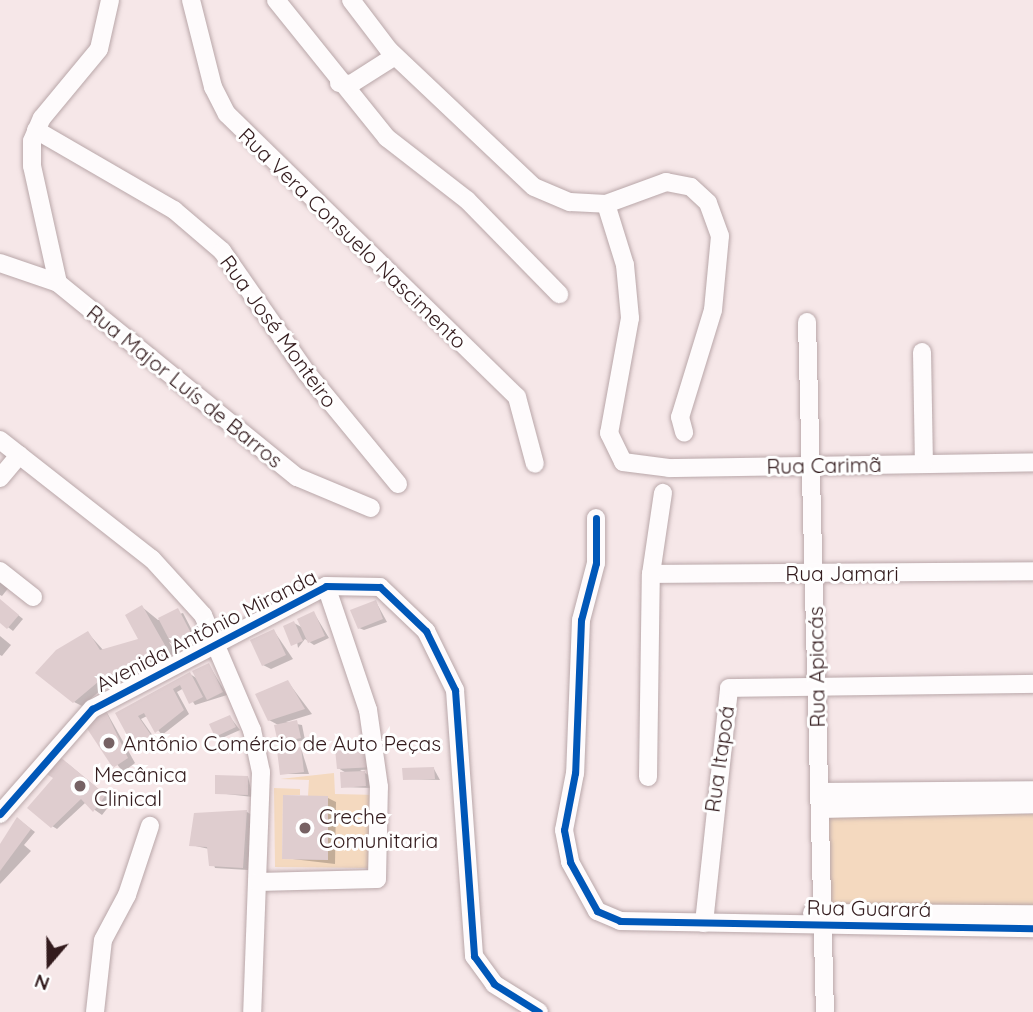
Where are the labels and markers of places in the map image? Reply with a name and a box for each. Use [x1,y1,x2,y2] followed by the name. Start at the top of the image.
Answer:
[123,730,441,756] place label: Antônio Comércio de Auto Peças
[101,735,117,751] marker: Antônio Comércio de Auto Peças
[94,761,187,811] place label: Mecânica Clinical
[72,778,88,794] marker: Mecânica Clinical
[319,803,438,853] place label: Creche Comunitaria
[297,820,313,836] marker: Creche Comunitaria

